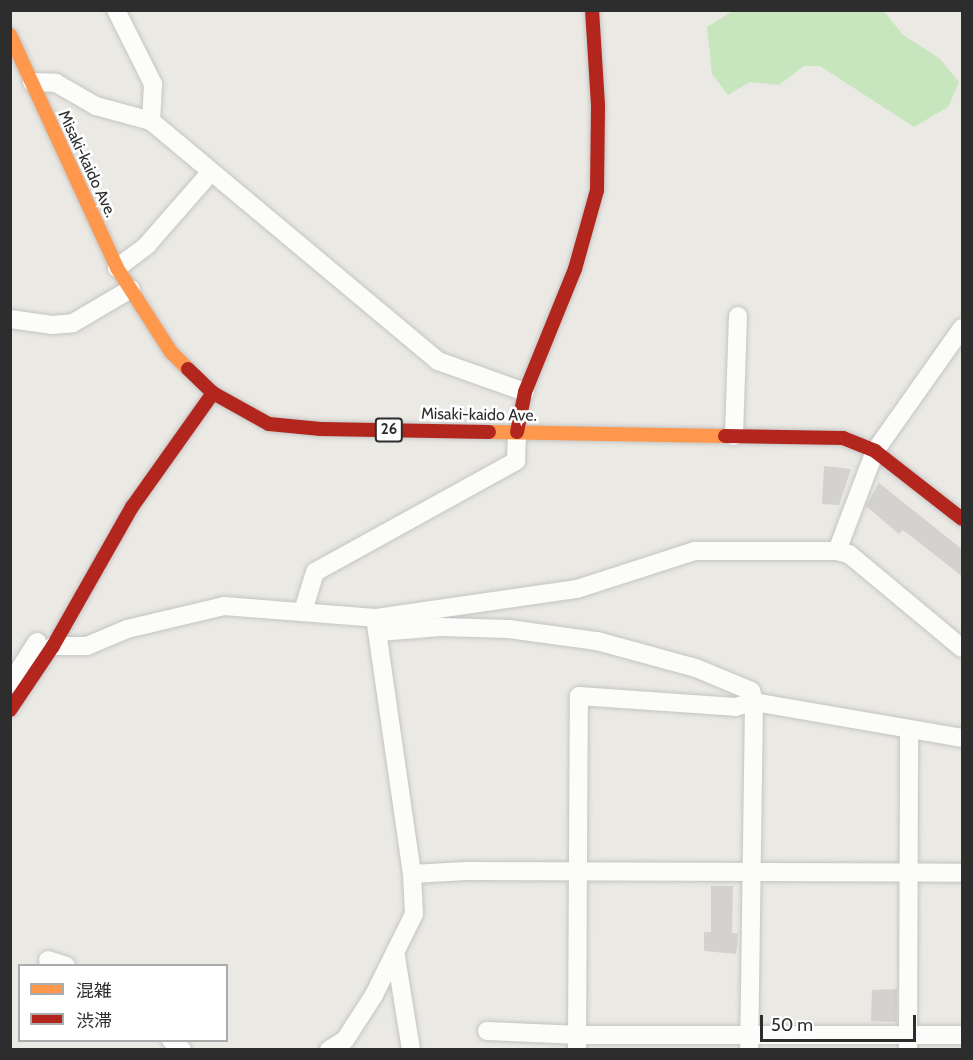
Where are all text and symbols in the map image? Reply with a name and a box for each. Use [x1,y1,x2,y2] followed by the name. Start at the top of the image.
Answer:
[54,107,120,221] street label: Misaki-kaido Ave.
[421,404,537,426] street label: Misaki-kaido Ave.
[374,418,404,442] road number: 26
[18,964,228,1042] legend
[76,980,112,1002] text: 混雑
[763,1003,919,1041] scale bar
[76,1010,112,1032] text: 渋滞
[771,1014,813,1036] text: 50 m

